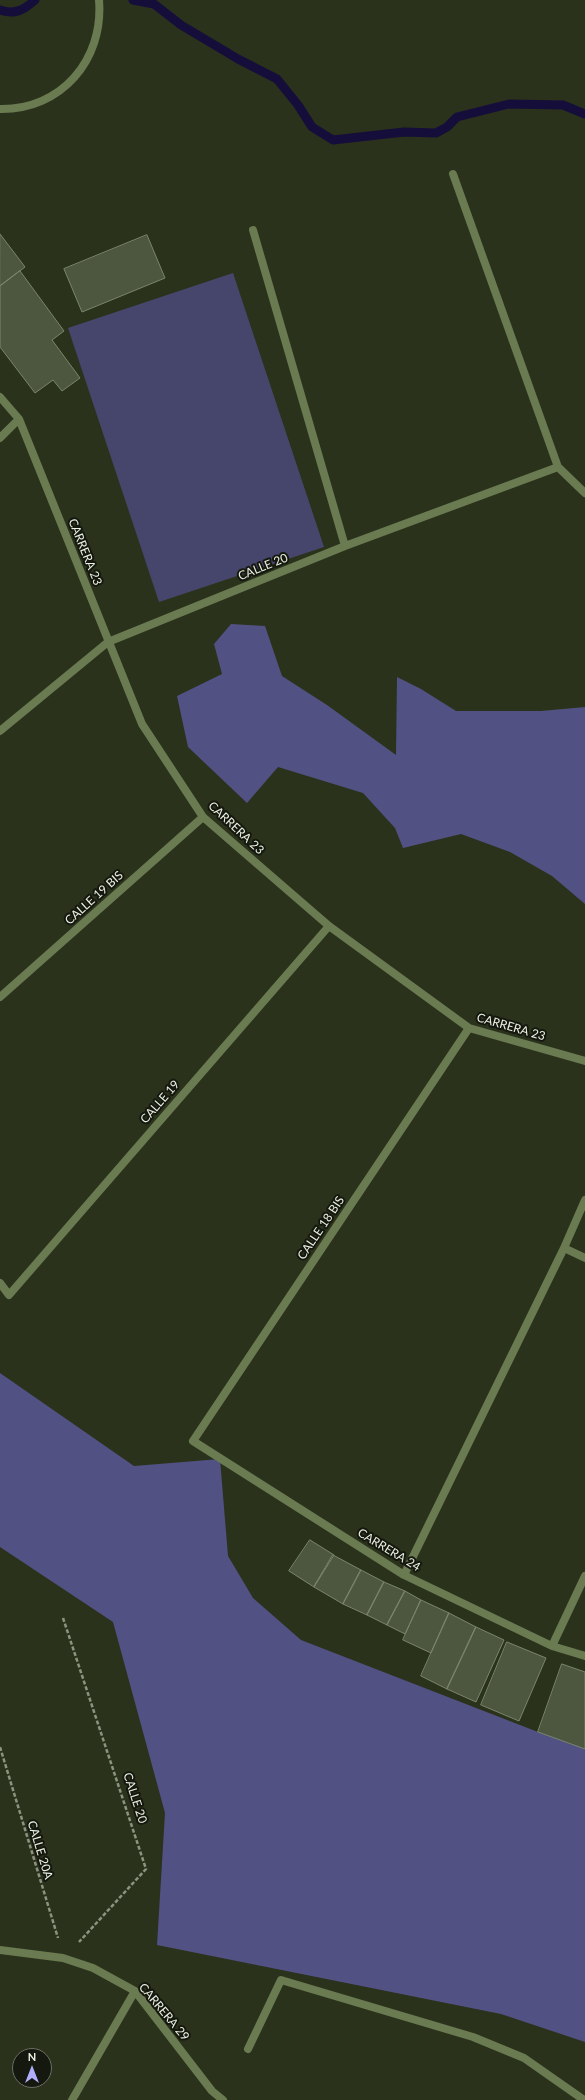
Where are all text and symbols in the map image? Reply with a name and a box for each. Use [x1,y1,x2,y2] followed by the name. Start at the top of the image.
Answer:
[65,517,105,587] street label: CARRERA 23
[236,551,290,583] street label: CALLE 20
[205,799,267,857] street label: CARRERA 23
[62,868,126,928] street label: CALLE 19 BIS
[475,1010,547,1044] street label: CARRERA 23
[137,1078,183,1126] street label: CALLE 19
[295,1194,347,1262] street label: CALLE 18 BIS
[355,1526,423,1574] street label: CARRERA 24
[120,1771,150,1825] street label: CALLE 20
[24,1819,56,1881] street label: CALLE 20A
[136,1980,192,2044] street label: CARRERA 29
[12,2048,52,2088] north arrow
[28,2050,36,2063] text: N

